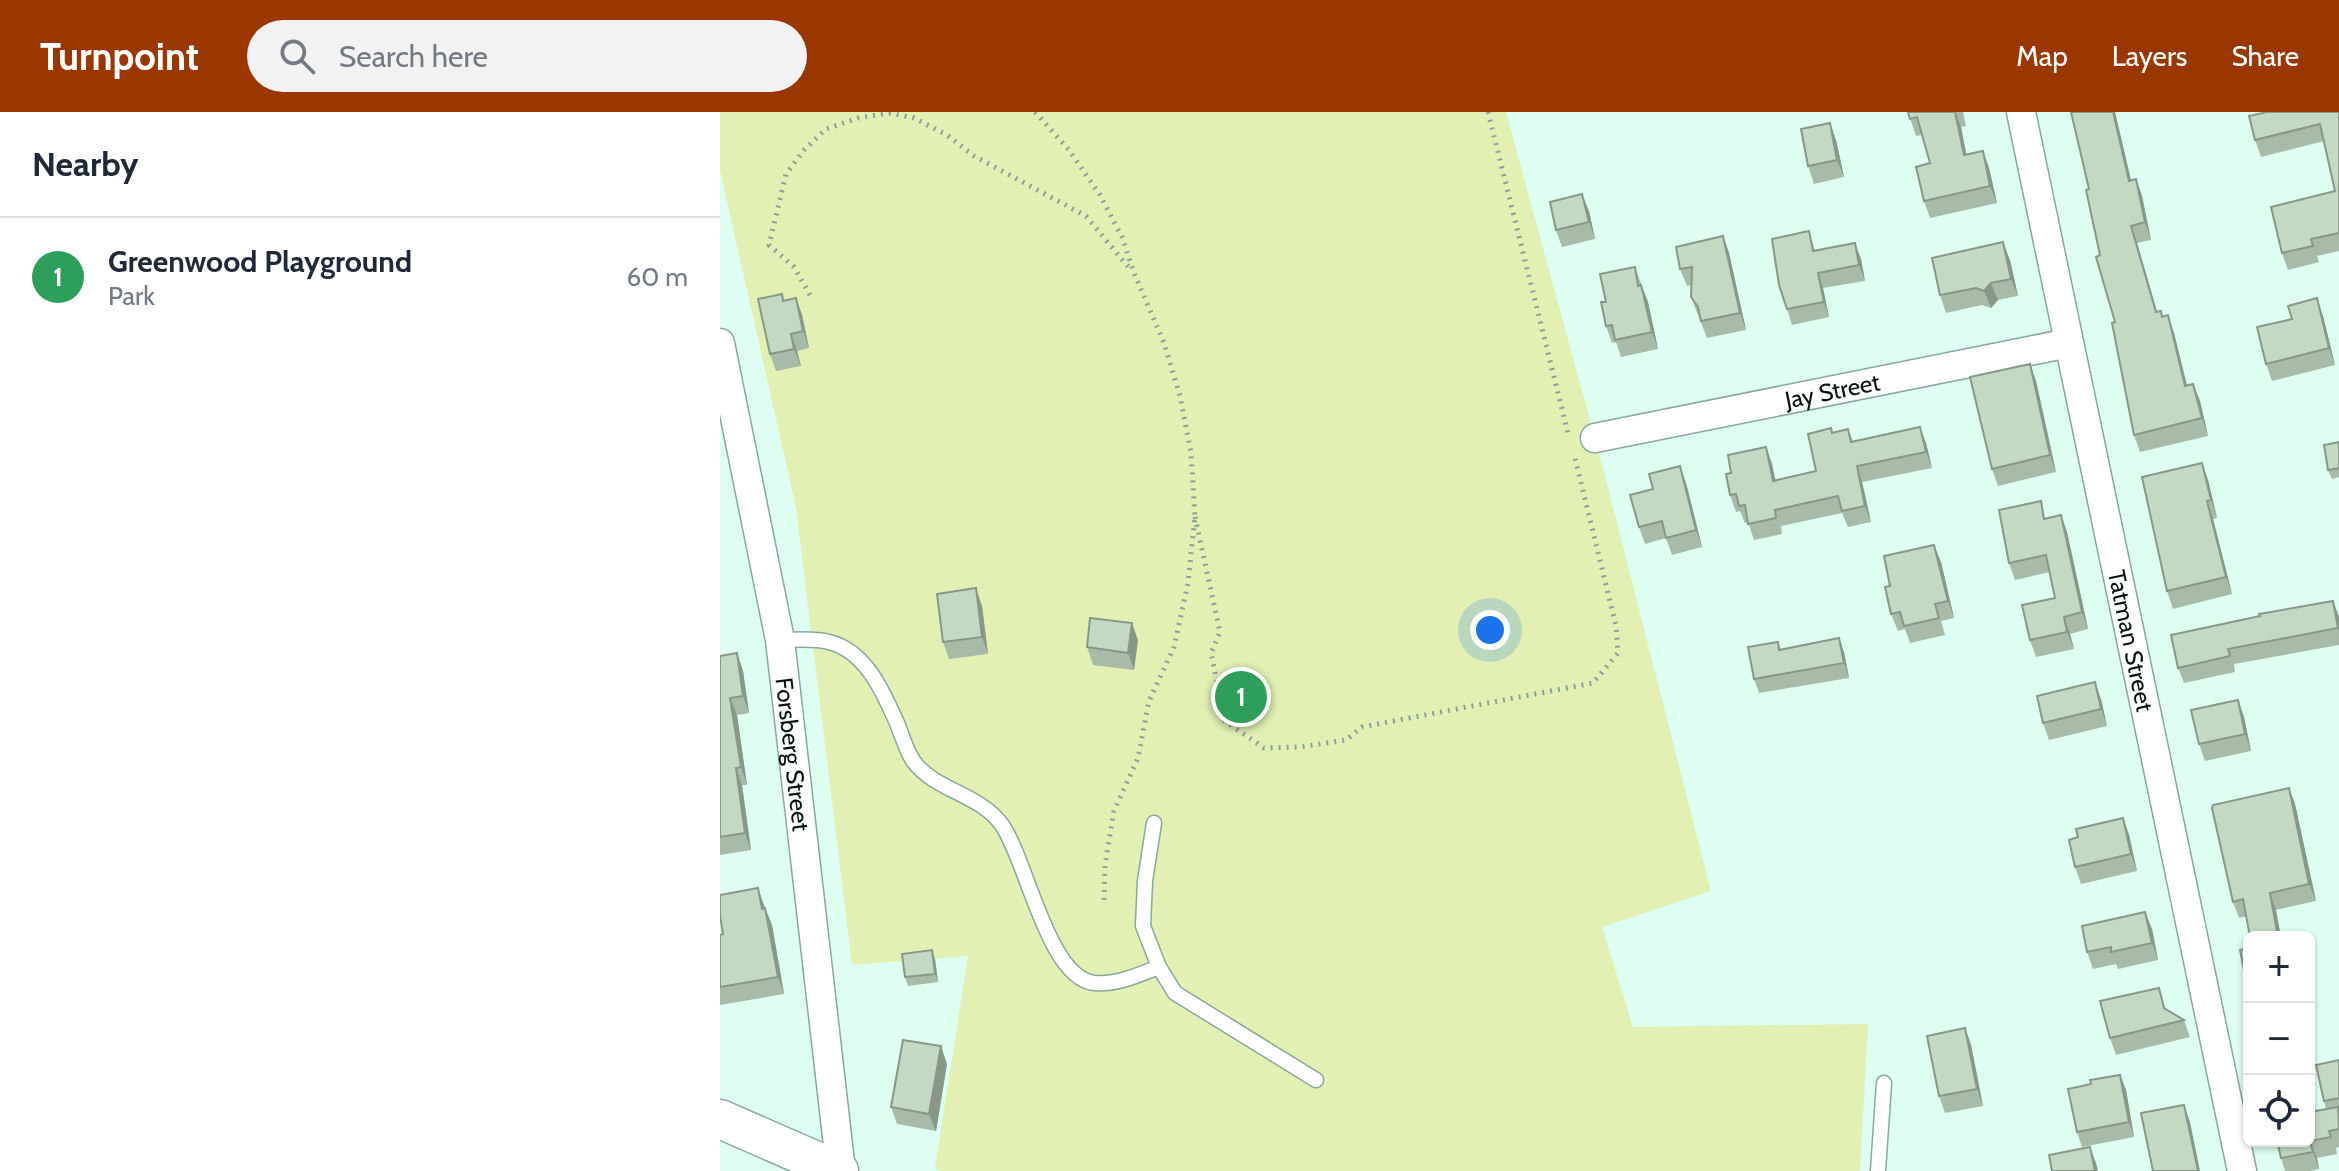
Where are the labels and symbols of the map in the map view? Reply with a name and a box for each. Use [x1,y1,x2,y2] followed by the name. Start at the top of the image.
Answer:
[1781,367,1882,414] street label: Jay Street
[2102,567,2160,714] street label: Tatman Street
[1470,610,1510,650] your location
[1215,667,1267,727] pin: 1
[770,676,816,833] street label: Forsberg Street

